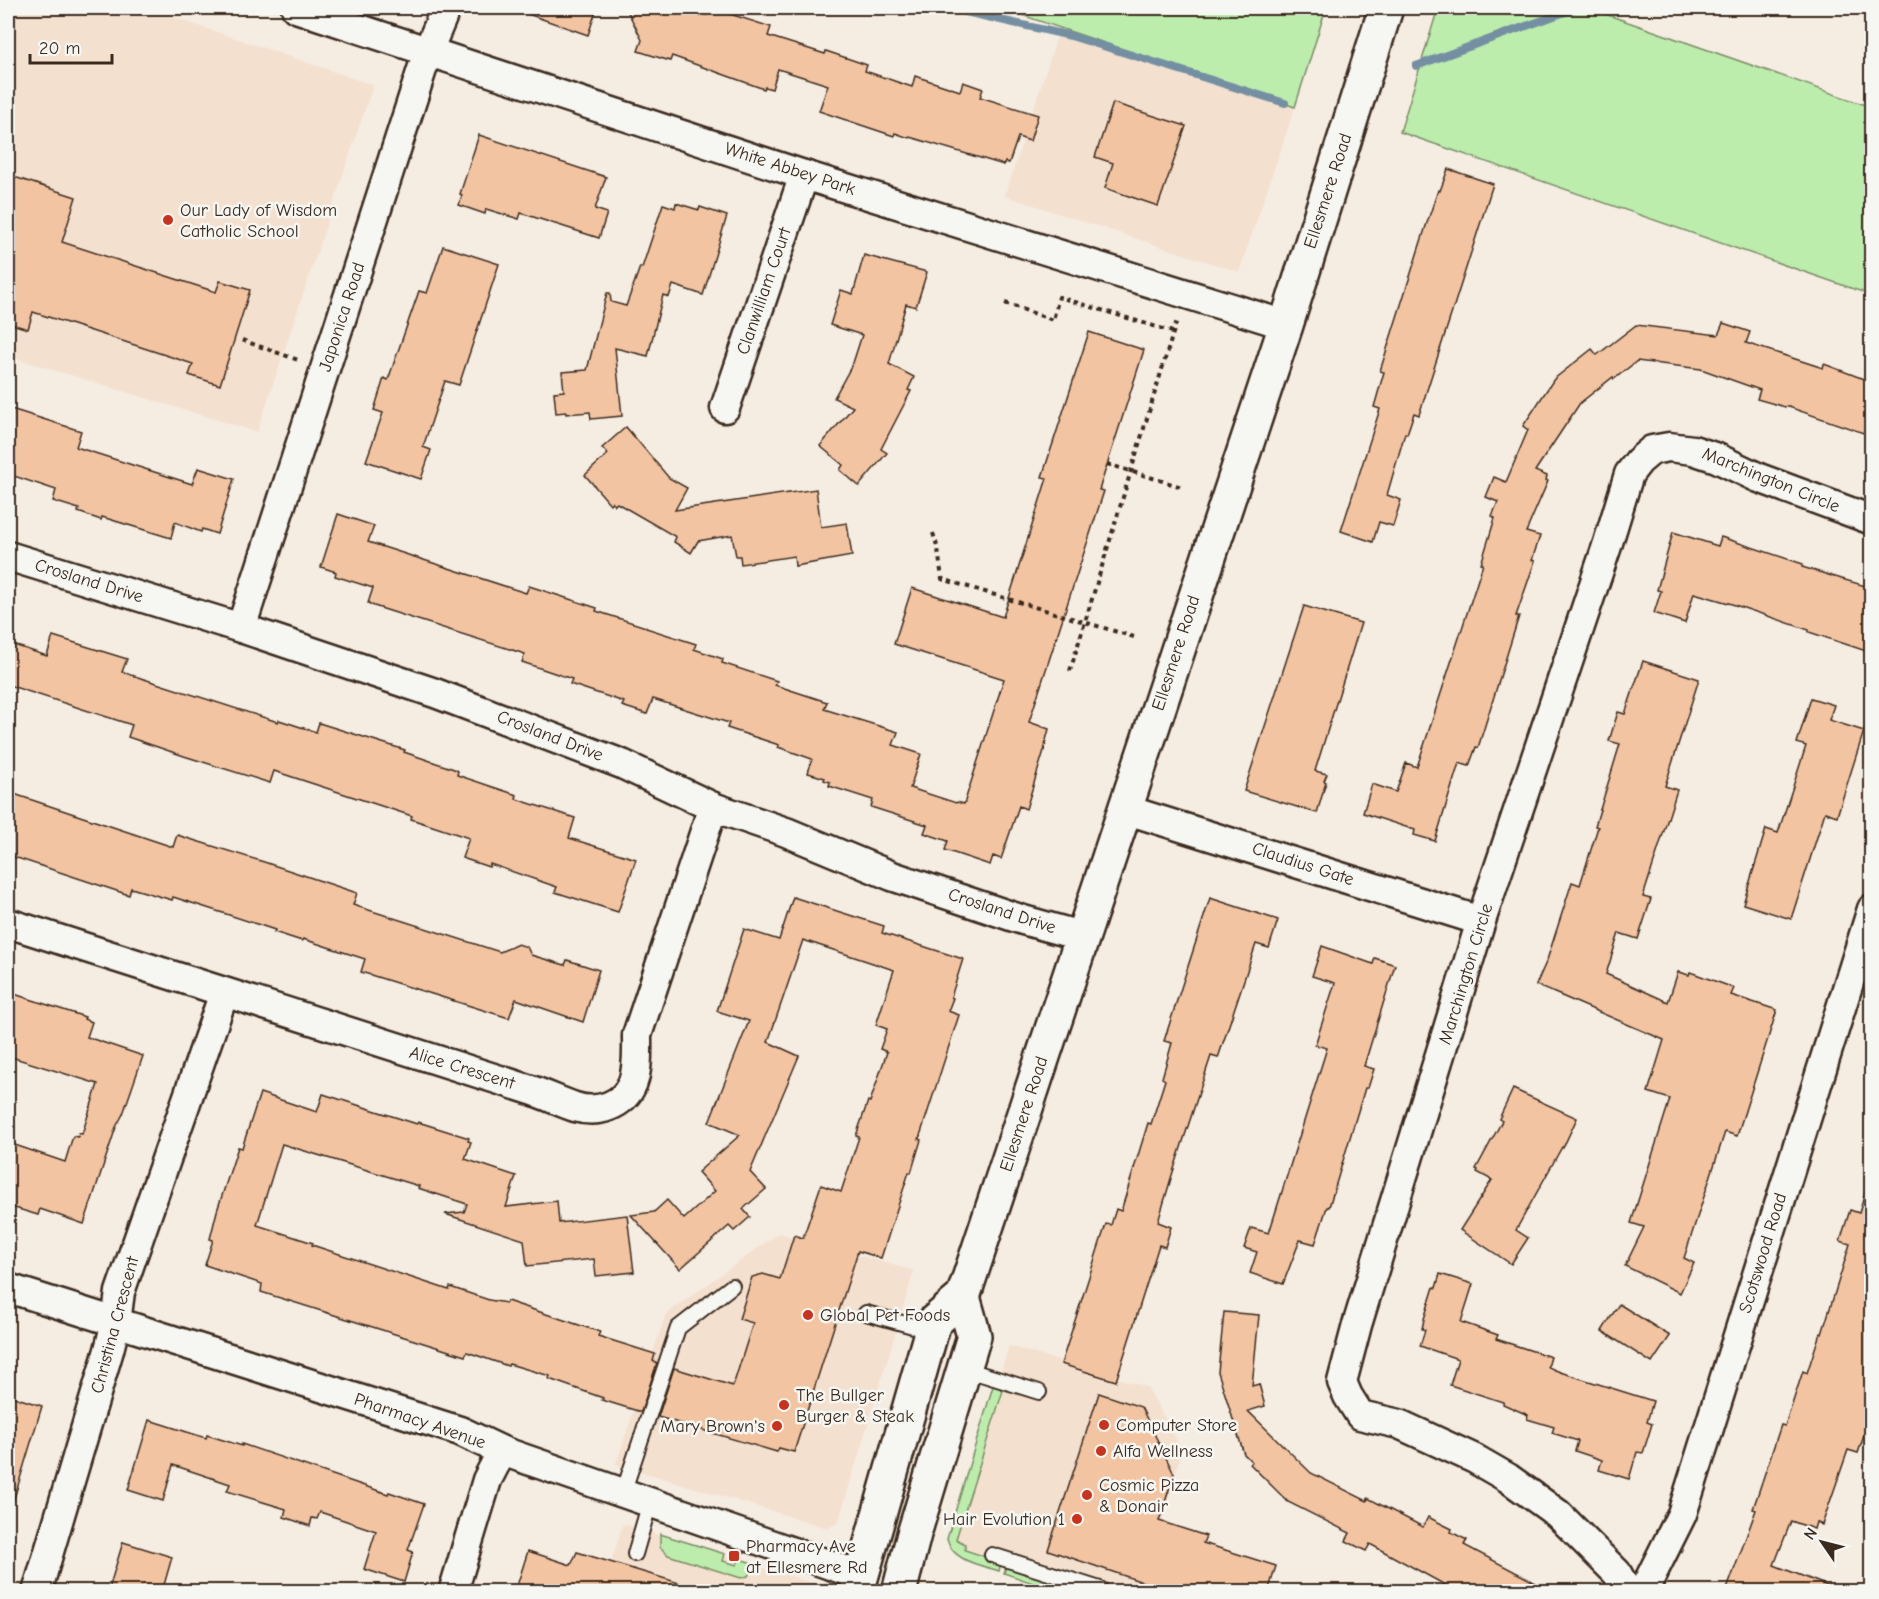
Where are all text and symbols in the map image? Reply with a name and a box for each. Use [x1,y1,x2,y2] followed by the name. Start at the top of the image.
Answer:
[30,27,112,65] scale bar
[39,38,80,59] text: 20 m
[1299,131,1357,251] street label: Ellesmere Road
[722,138,858,200] street label: White Abbey Park
[180,200,337,242] place label: Our Lady of Wisdom Catholic School
[161,213,175,227] marker: Our Lady of Wisdom Catholic School
[732,224,796,357] street label: Clanwilliam Court
[314,260,370,374] street label: Japonica Road
[1699,443,1843,517] street label: Marchington Circle
[32,555,146,607] street label: Crosland Drive
[1147,593,1205,713] street label: Ellesmere Road
[494,706,606,766] street label: Crosland Drive
[1250,838,1356,890] street label: Claudius Gate
[945,884,1059,938] street label: Crosland Drive
[1435,901,1497,1047] street label: Marchington Circle
[407,1042,518,1094] street label: Alice Crescent
[995,1054,1053,1174] street label: Ellesmere Road
[1735,1190,1791,1316] street label: Scotswood Road
[87,1253,144,1396] street label: Christina Crescent
[820,1305,950,1326] place label: Global Pet Foods
[801,1308,815,1322] marker: Global Pet Foods
[796,1385,914,1427] place label: The Bullger Burger & Steak
[351,1389,489,1453] street label: Pharmacy Avenue
[777,1398,791,1412] marker: The Bullger Burger & Steak
[1116,1415,1237,1436] place label: Computer Store
[660,1416,765,1437] place label: Mary Brown's
[1097,1418,1111,1432] marker: Computer Store
[770,1419,784,1433] marker: Mary Brown's
[1113,1441,1213,1462] place label: Alfa Wellness
[1094,1444,1108,1458] marker: Alfa Wellness
[1099,1475,1199,1517] place label: Cosmic Pizza & Donair
[1080,1488,1094,1502] marker: Cosmic Pizza & Donair
[943,1509,1065,1530] place label: Hair Evolution 1
[1070,1512,1084,1526] marker: Hair Evolution 1
[1792,1512,1852,1572] north arrow
[1800,1525,1821,1543] text: N
[746,1536,867,1578] place label: Pharmacy Ave at Ellesmere Rd
[727,1549,741,1563] marker: Pharmacy Ave at Ellesmere Rd

